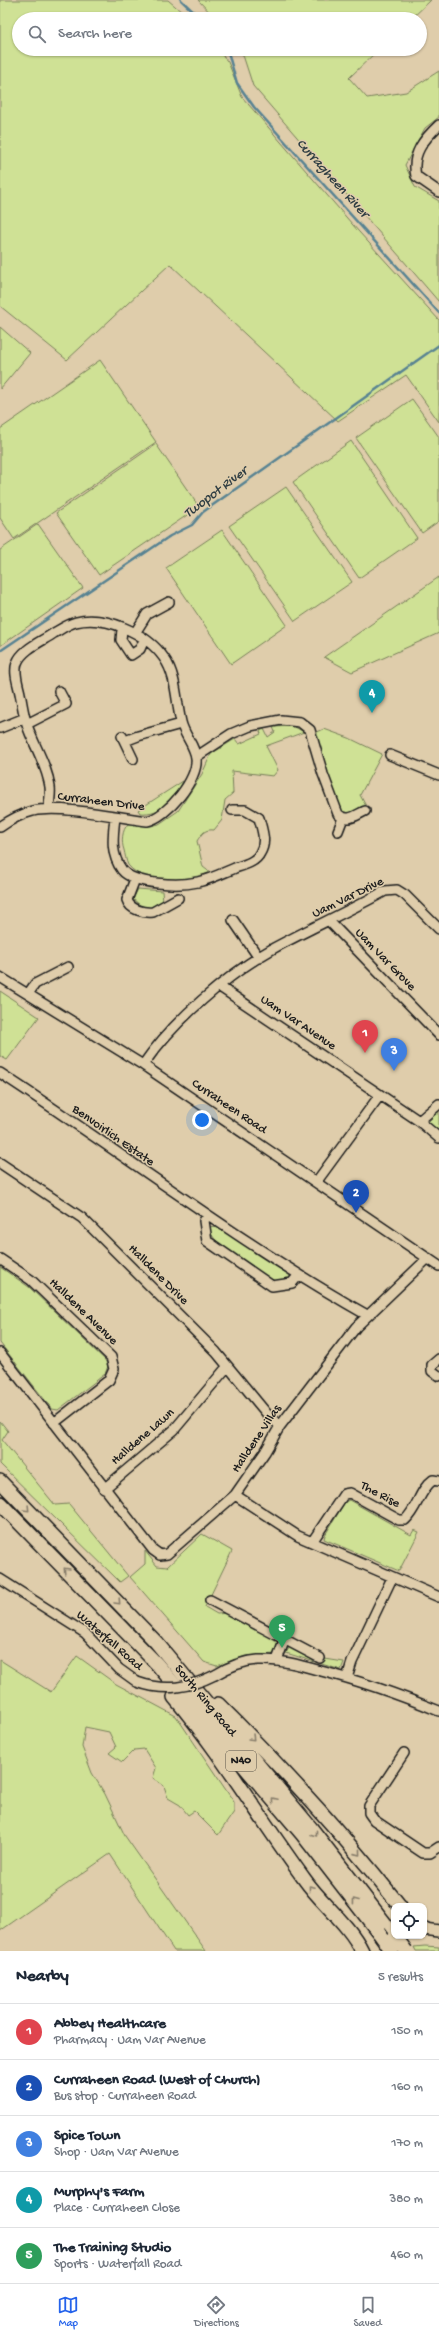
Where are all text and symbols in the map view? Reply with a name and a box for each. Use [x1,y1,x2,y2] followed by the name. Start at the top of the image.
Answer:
[12,12,427,56] search box
[26,23,48,45] icon: search
[58,25,132,43] text: Search here
[292,136,374,224] water label: Curragheen River
[181,462,254,522] water label: Twopot River
[359,680,385,713] pin: 4
[57,789,146,815] street label: Curraheen Drive
[310,874,386,922] street label: Uam Var Drive
[351,926,419,995] street label: Uam Var Grove
[257,992,339,1054] street label: Uam Var Avenue
[352,1020,378,1053] pin: 1
[381,1038,407,1071] pin: 3
[188,1076,271,1138] street label: Curraheen Road
[68,1101,157,1170] street label: Benvoirlich Estate
[192,1110,212,1130] your location
[343,1180,369,1213] pin: 2
[125,1242,191,1308] street label: Halldene Drive
[46,1275,121,1349] street label: Halldene Avenue
[229,1401,286,1476] street label: Halldene Villas
[108,1405,178,1469] street label: Halldene Lawn
[357,1478,403,1512] street label: The Rise
[22,1504,30,1512] one-way arrow
[63,1567,71,1575] one-way arrow
[114,1597,121,1605] one-way arrow
[73,1608,146,1675] street label: Waterfall Road
[269,1615,295,1648] pin: 5
[171,1662,240,1741] street label: South Ring Road
[247,1733,255,1741] one-way arrow
[226,1751,256,1771] road number: N40
[271,1797,279,1805] one-way arrow
[311,1829,318,1836] one-way arrow
[353,1848,360,1856] one-way arrow
[309,1885,316,1893] one-way arrow
[353,1899,360,1906] one-way arrow
[391,1903,427,1939] map controls
[391,1903,427,1939] button: locate
[16,1967,69,1987] text: Nearby
[378,1970,423,1985] text: 5 results
[54,2015,166,2033] text: Abbey Healthcare
[26,2024,32,2039] text: 1
[391,2024,423,2039] text: 150 m
[54,2033,206,2048] text: Pharmacy · Uam Var Avenue
[54,2071,260,2089] text: Curraheen Road (West of Church)
[26,2080,32,2095] text: 2
[391,2080,423,2095] text: 160 m
[54,2089,196,2104] text: Bus stop · Curraheen Road
[54,2127,120,2145] text: Spice Town
[26,2136,32,2151] text: 3
[391,2136,423,2151] text: 170 m
[54,2145,179,2160] text: Shop · Uam Var Avenue
[54,2183,144,2201] text: Murphy's Farm
[26,2192,32,2207] text: 4
[389,2192,423,2207] text: 380 m
[54,2201,180,2216] text: Place · Curraheen Close
[54,2239,171,2257] text: The Training Studio
[26,2248,32,2263] text: 5
[391,2248,423,2263] text: 460 m
[54,2257,181,2272] text: Sports · Waterfall Road
[57,2294,79,2330] tab: Map
[194,2294,239,2330] tab: Directions
[353,2294,382,2330] tab: Saved

